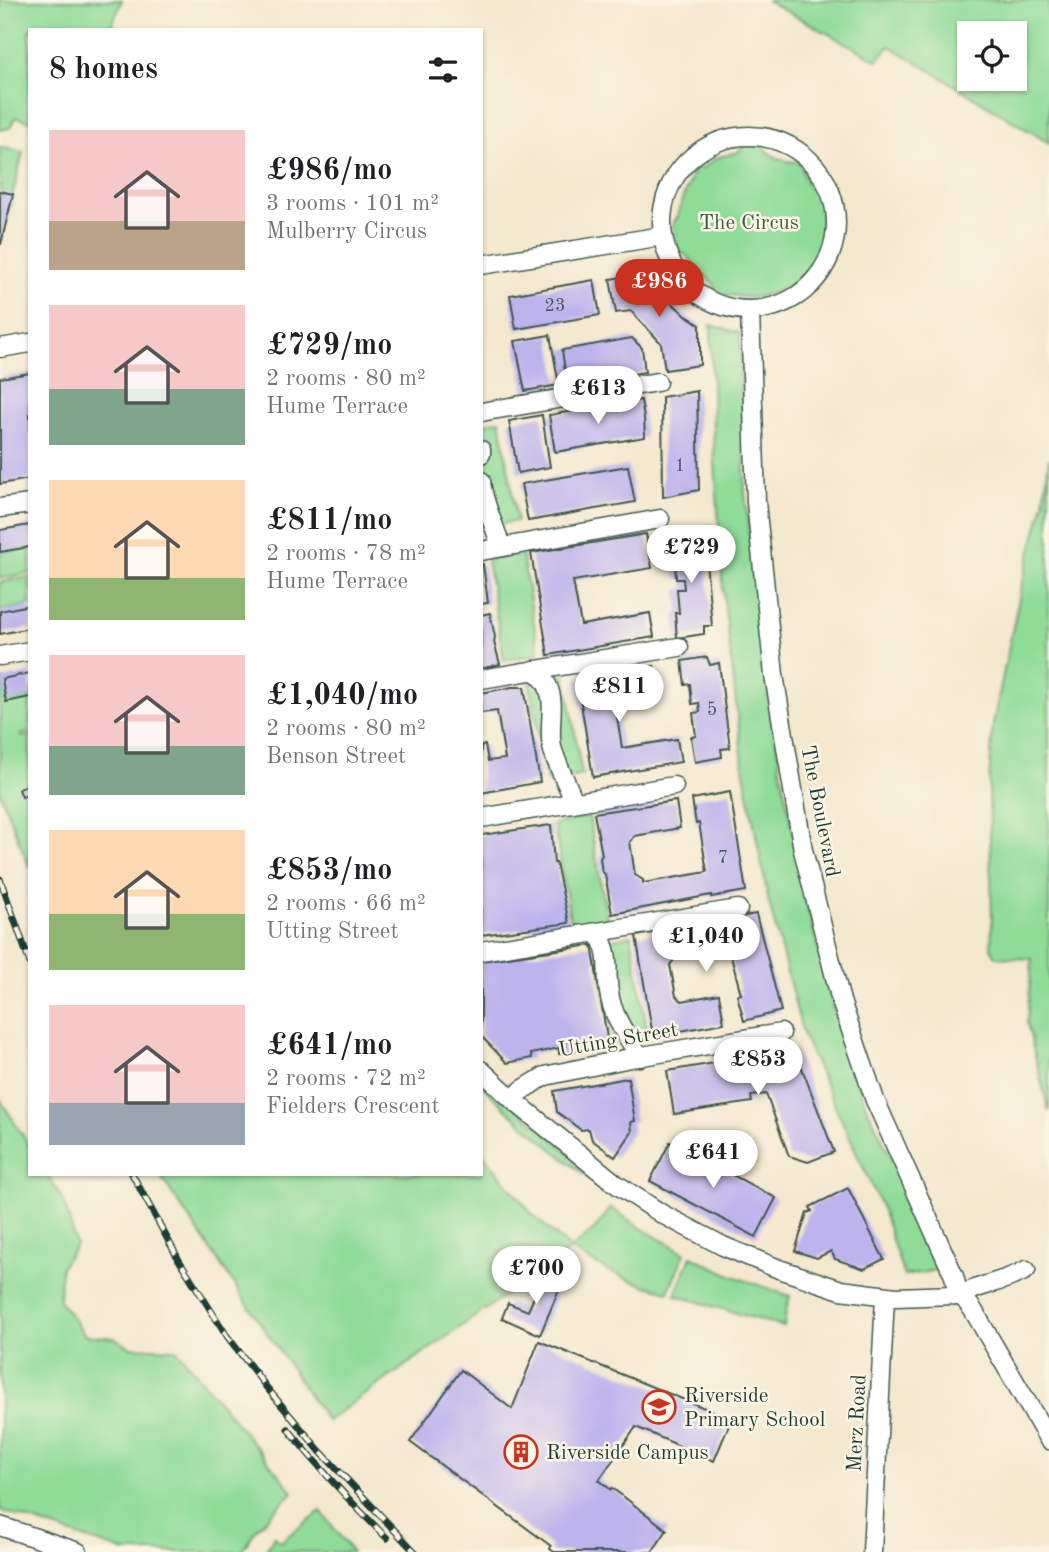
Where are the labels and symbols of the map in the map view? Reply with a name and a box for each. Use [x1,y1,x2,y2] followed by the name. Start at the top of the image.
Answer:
[699,213,799,234] park label: The Circus
[618,260,700,319] pin: £986
[545,297,565,315] house number: 23
[557,366,639,426] pin: £613
[675,457,685,475] house number: 1
[650,526,732,585] pin: £729
[578,664,660,724] pin: £811
[707,701,717,719] house number: 5
[796,744,843,879] street label: The Boulevard
[718,849,728,867] house number: 7
[649,914,763,974] pin: £1,040
[557,1020,680,1061] street label: Utting Street
[717,1038,799,1097] pin: £853
[672,1130,754,1190] pin: £641
[495,1246,577,1306] pin: £700
[844,1374,871,1472] street label: Merz Road
[684,1386,826,1431] place label: Riverside Primary School
[640,1388,678,1426] school or university icon: Riverside Primary School
[502,1433,540,1471] building icon: Riverside Campus
[546,1443,709,1464] place label: Riverside Campus

